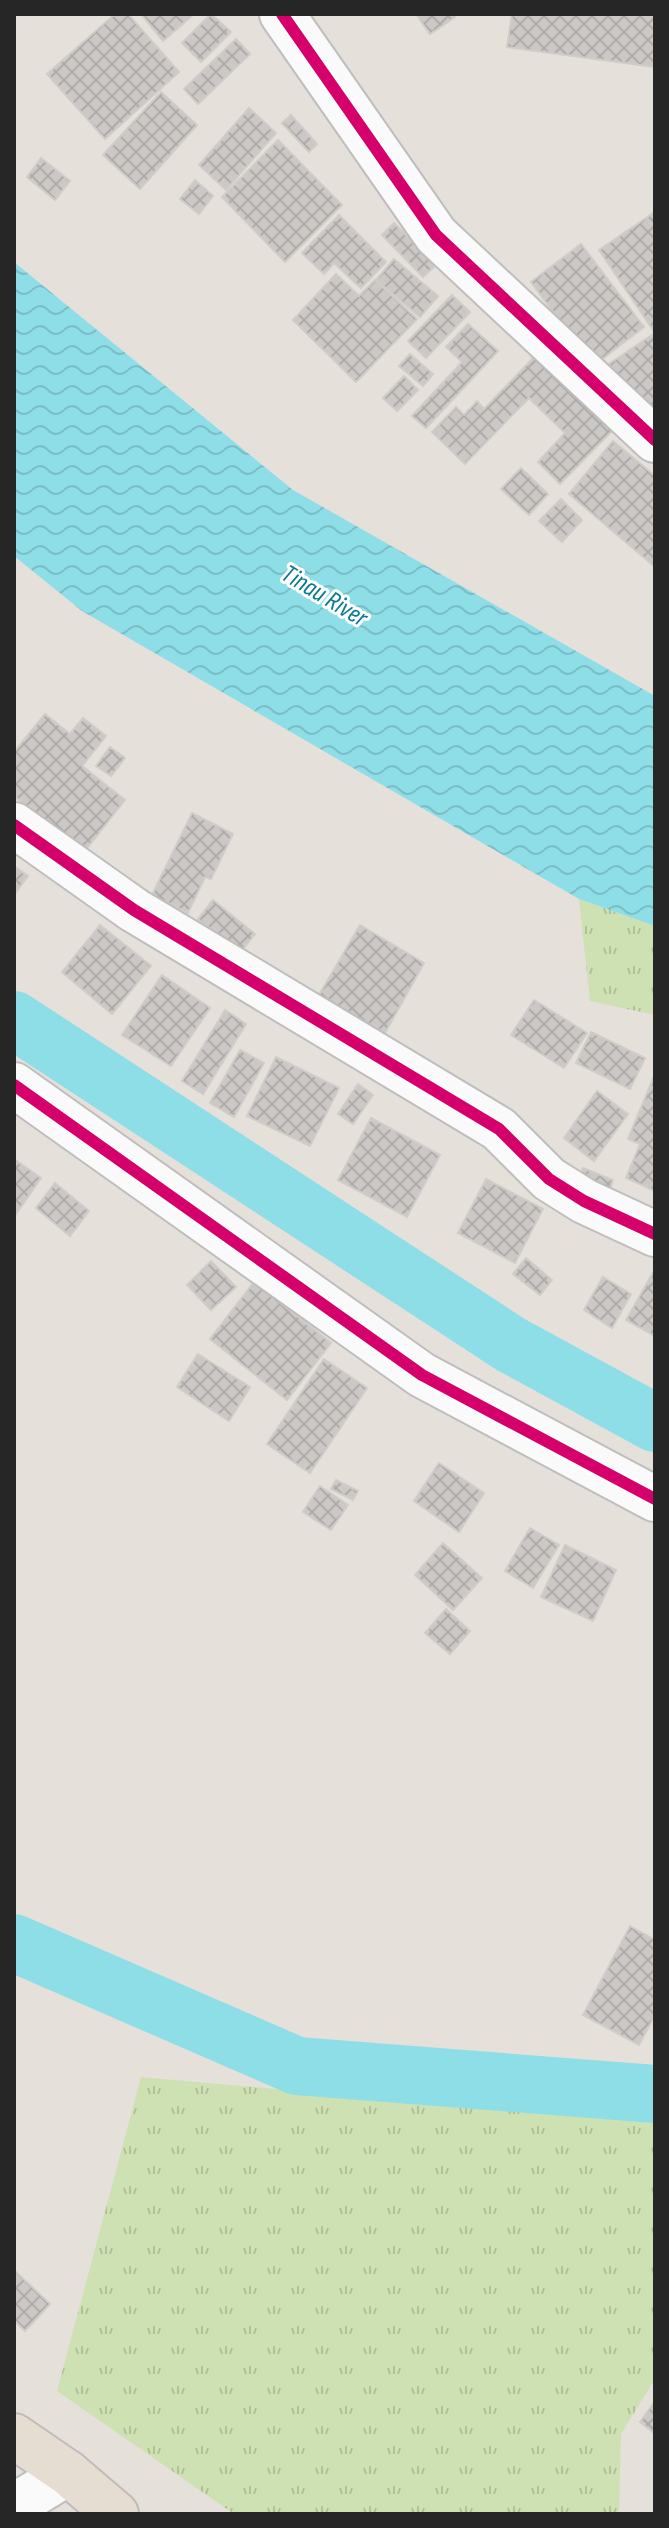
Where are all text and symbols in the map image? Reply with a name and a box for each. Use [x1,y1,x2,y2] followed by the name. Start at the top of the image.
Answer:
[276,559,374,635] water label: Tinau River

